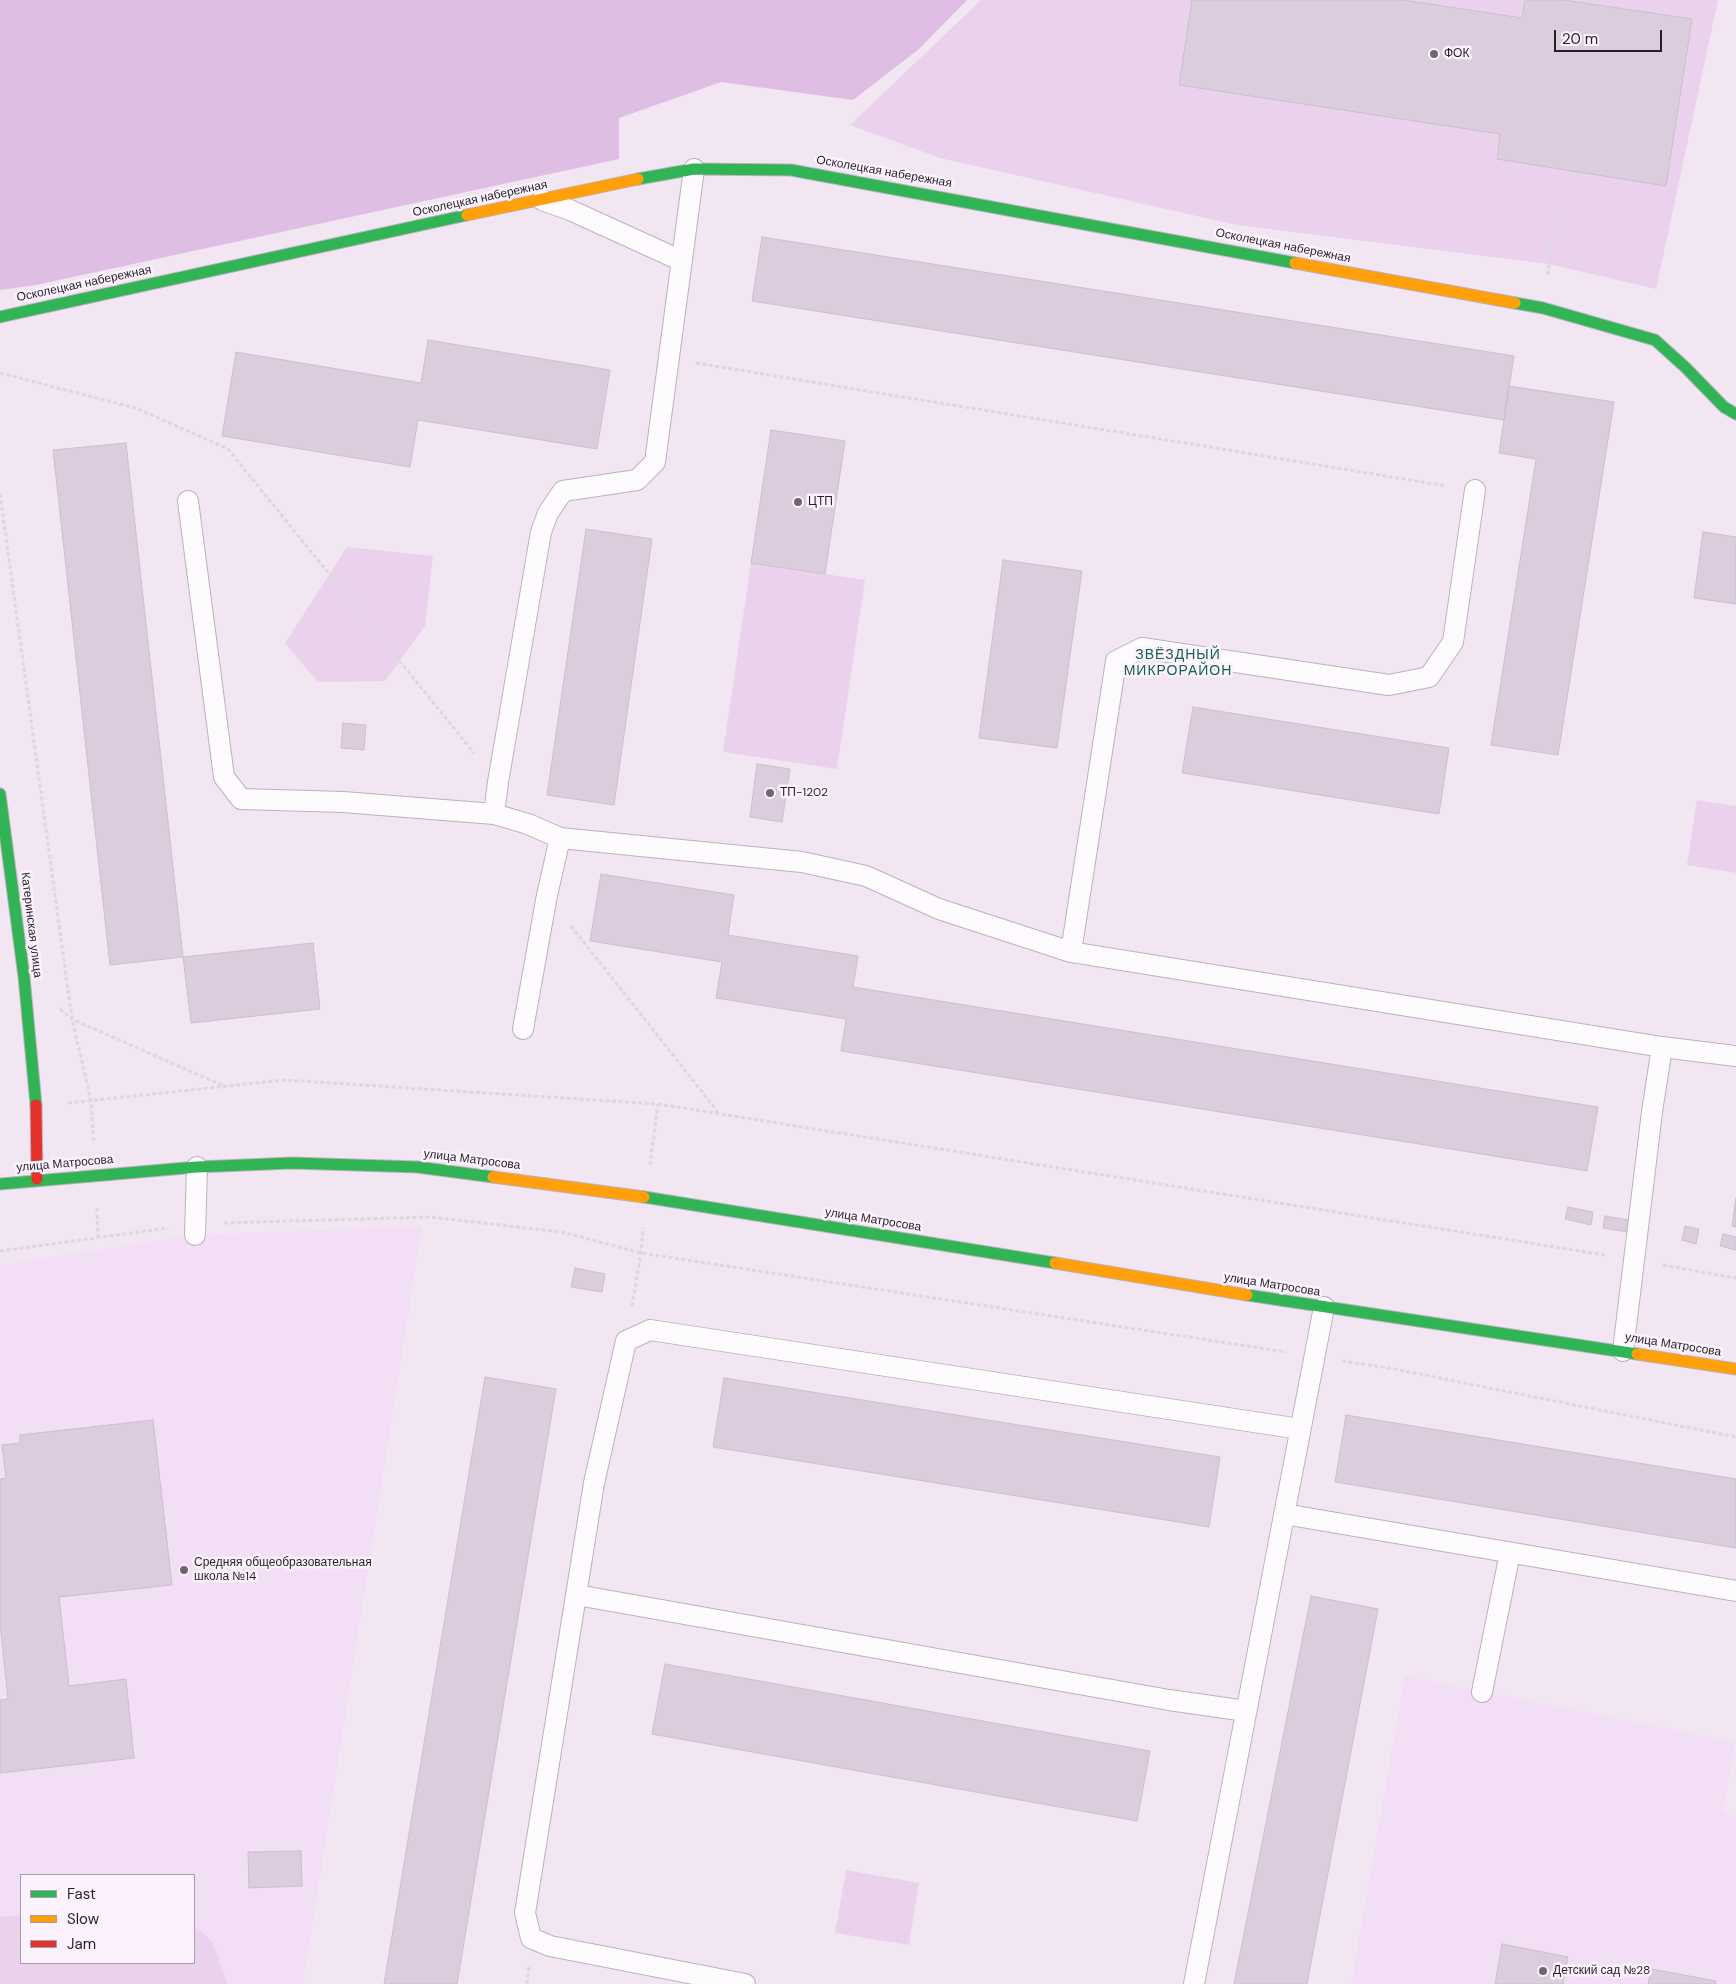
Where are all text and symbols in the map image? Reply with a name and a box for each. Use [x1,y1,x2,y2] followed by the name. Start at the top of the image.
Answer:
[1556,20,1664,52] scale bar
[1562,29,1598,49] text: 20 m
[1444,47,1469,61] place label: ФОК
[1428,48,1440,60] marker: ФОК
[815,153,953,191] street label: Осколецкая набережная
[411,178,549,220] street label: Осколецкая набережная
[1214,226,1352,266] street label: Осколецкая набережная
[15,263,153,305] street label: Осколецкая набережная
[808,495,833,509] place label: ЦТП
[792,496,804,508] marker: ЦТП
[1122,647,1234,680] district label: ЗВЁЗДНЫЙ МИКРОРАЙОН
[780,786,828,800] place label: ТП-1202
[764,787,776,799] marker: ТП-1202
[17,871,45,979] street label: Катеринская улица
[423,1147,521,1173] street label: улица Матросова
[16,1153,114,1175] street label: улица Матросова
[824,1205,922,1235] street label: улица Матросова
[1223,1270,1321,1300] street label: улица Матросова
[1624,1330,1722,1360] street label: улица Матросова
[194,1556,372,1584] place label: Средняя общеобразовательная школа №14
[178,1564,190,1576] marker: Средняя общеобразовательная школа №14
[20,1874,195,1964] legend
[67,1884,96,1904] text: Fast
[67,1909,99,1929] text: Slow
[67,1934,96,1954] text: Jam
[1553,1964,1650,1978] place label: Детский сад №28
[1537,1965,1549,1977] marker: Детский сад №28

